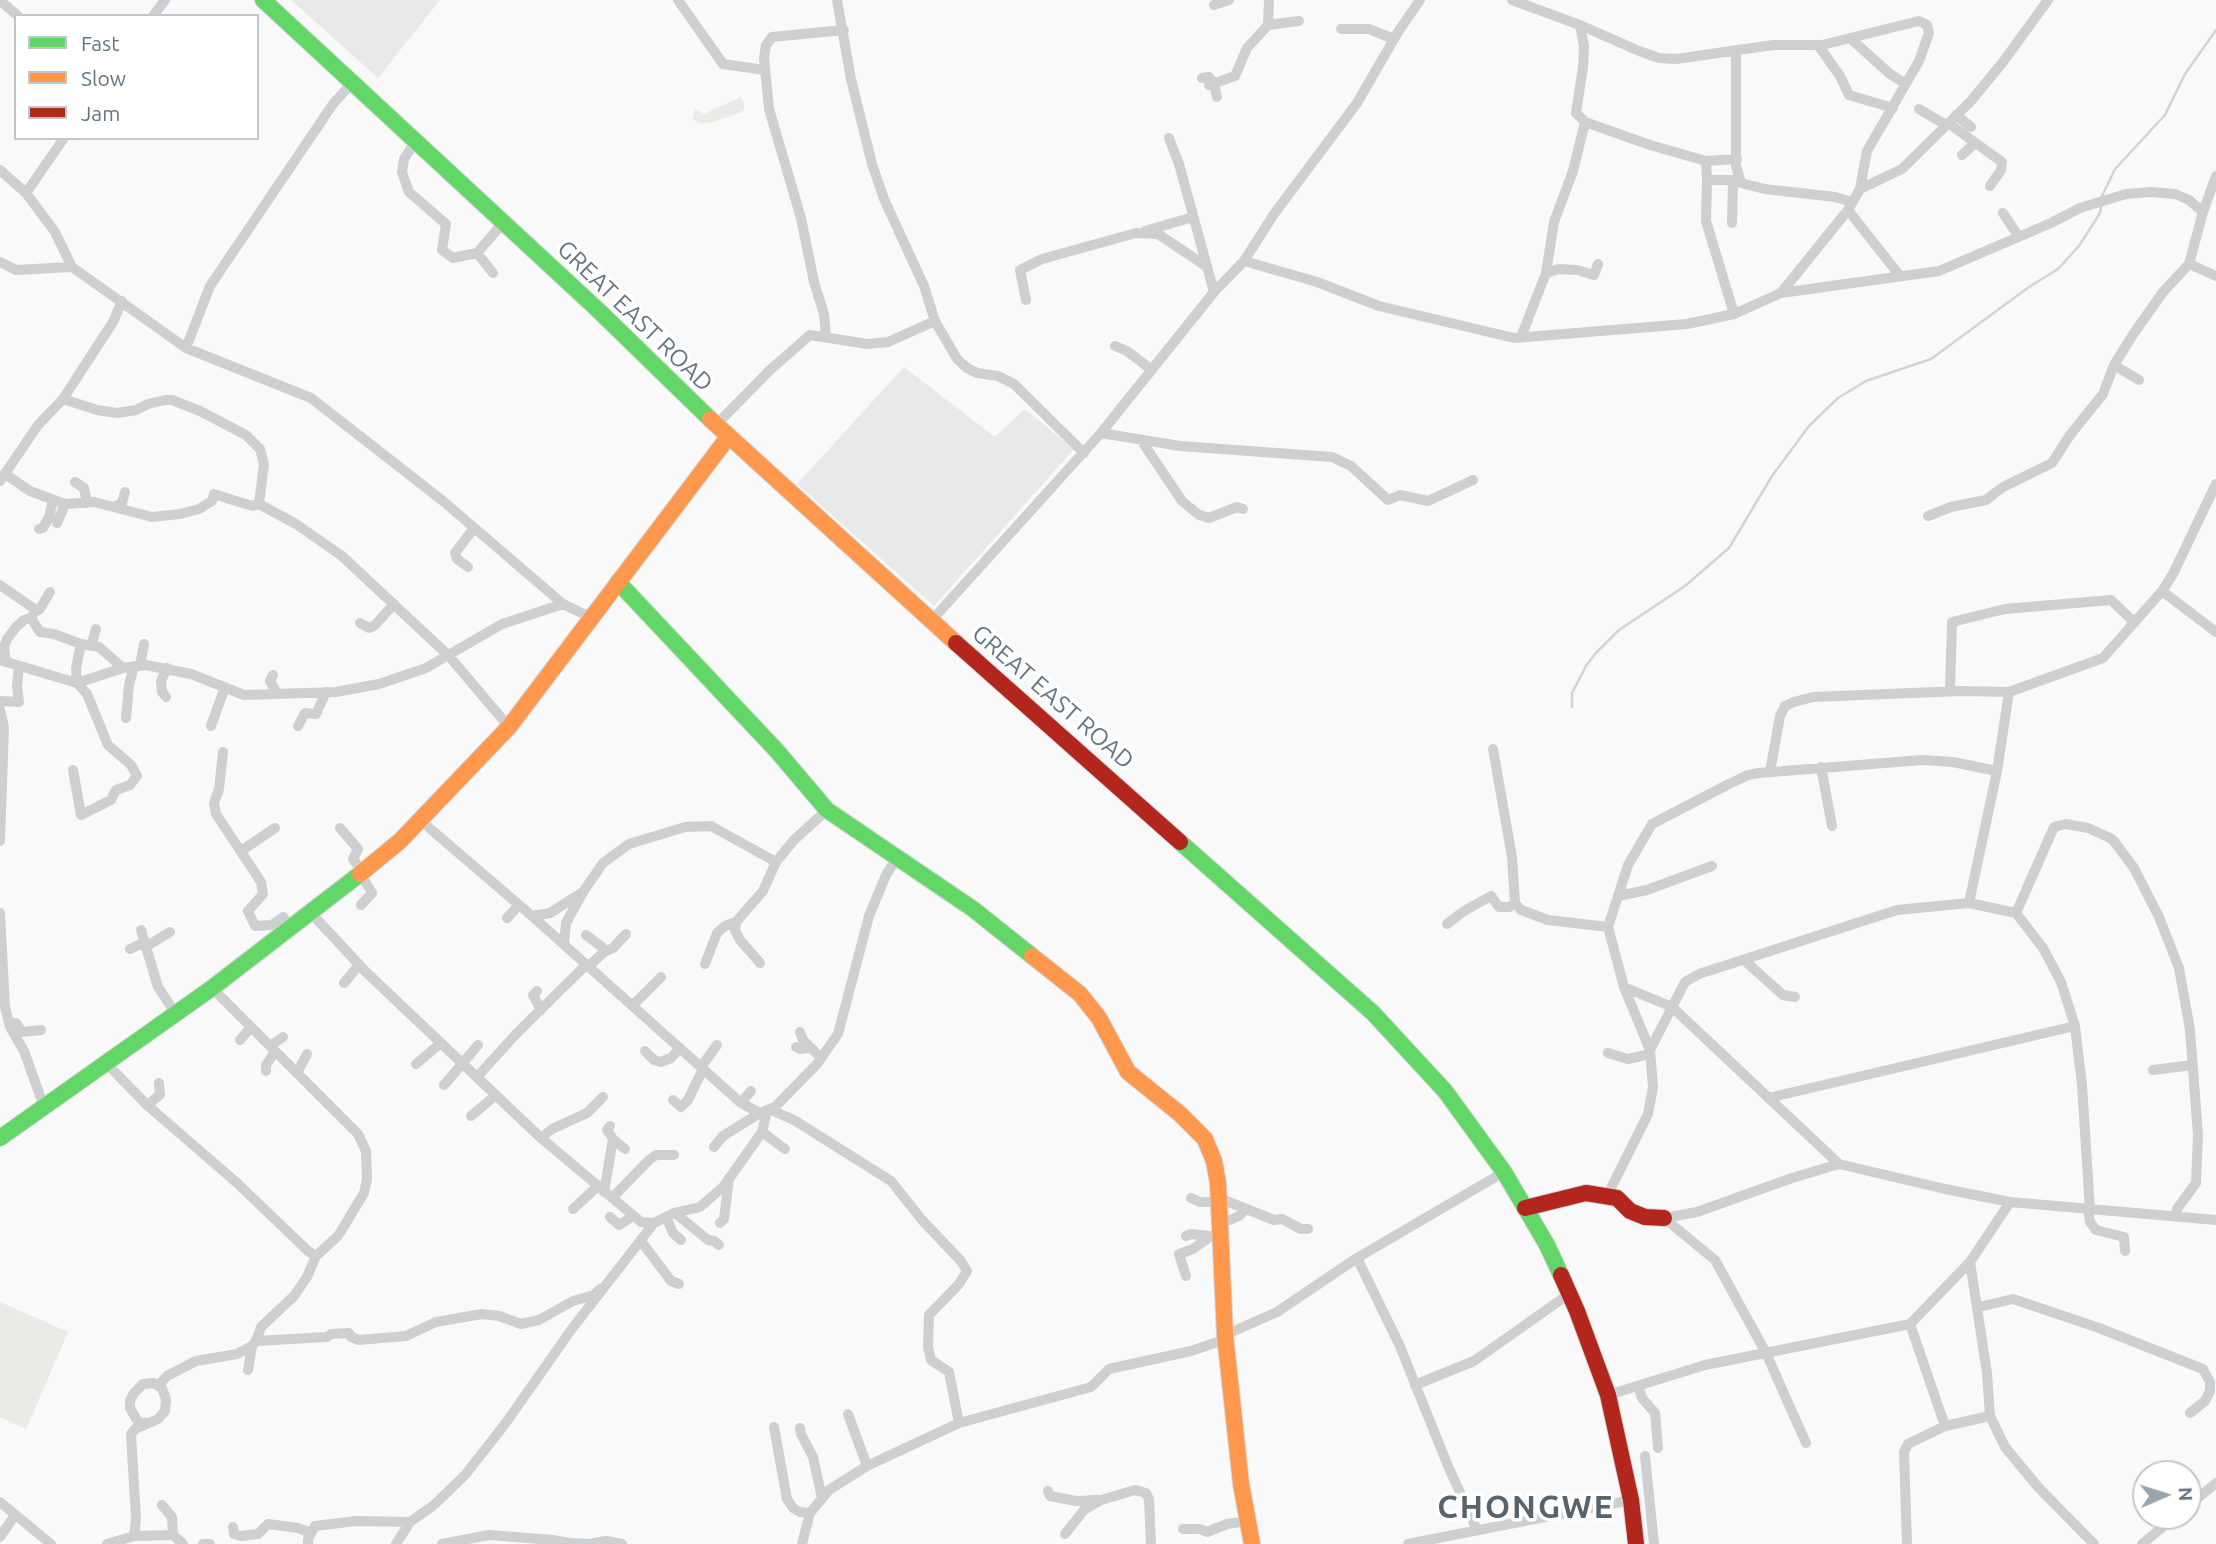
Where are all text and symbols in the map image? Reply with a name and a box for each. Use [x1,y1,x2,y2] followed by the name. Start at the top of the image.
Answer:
[14,14,259,140] legend
[81,31,119,55] text: Fast
[81,66,126,90] text: Slow
[81,101,120,125] text: Jam
[551,234,719,398] street label: GREAT EAST ROAD
[966,619,1140,775] street label: GREAT EAST ROAD
[2132,1460,2202,1530] north arrow
[2175,1486,2197,1502] text: N
[1438,1488,1614,1526] district label: CHONGWE

